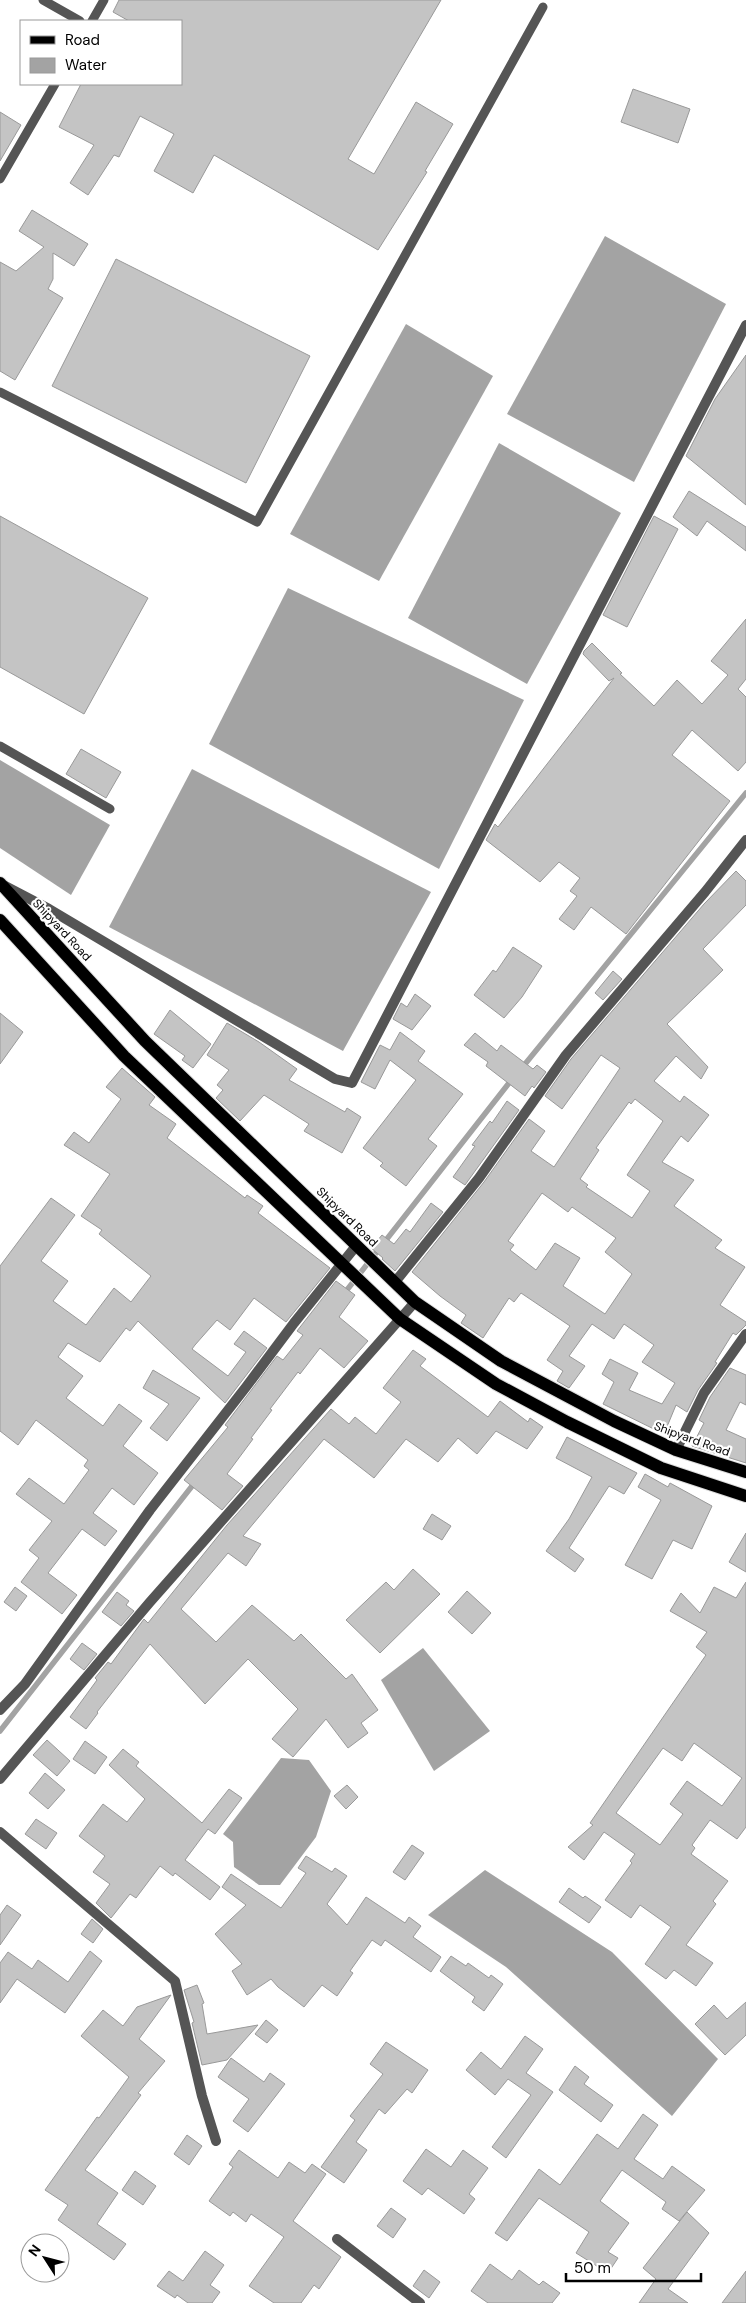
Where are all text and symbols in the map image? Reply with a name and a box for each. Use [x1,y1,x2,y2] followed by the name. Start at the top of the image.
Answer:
[20,20,182,85] legend
[65,30,100,50] text: Road
[65,55,107,75] text: Water
[29,895,95,965] street label: Shipyard Road
[313,1184,381,1250] street label: Shipyard Road
[652,1418,732,1460] street label: Shipyard Road
[20,2233,70,2283] north arrow
[24,2241,45,2260] text: N
[566,2250,701,2282] scale bar
[574,2258,611,2278] text: 50 m

